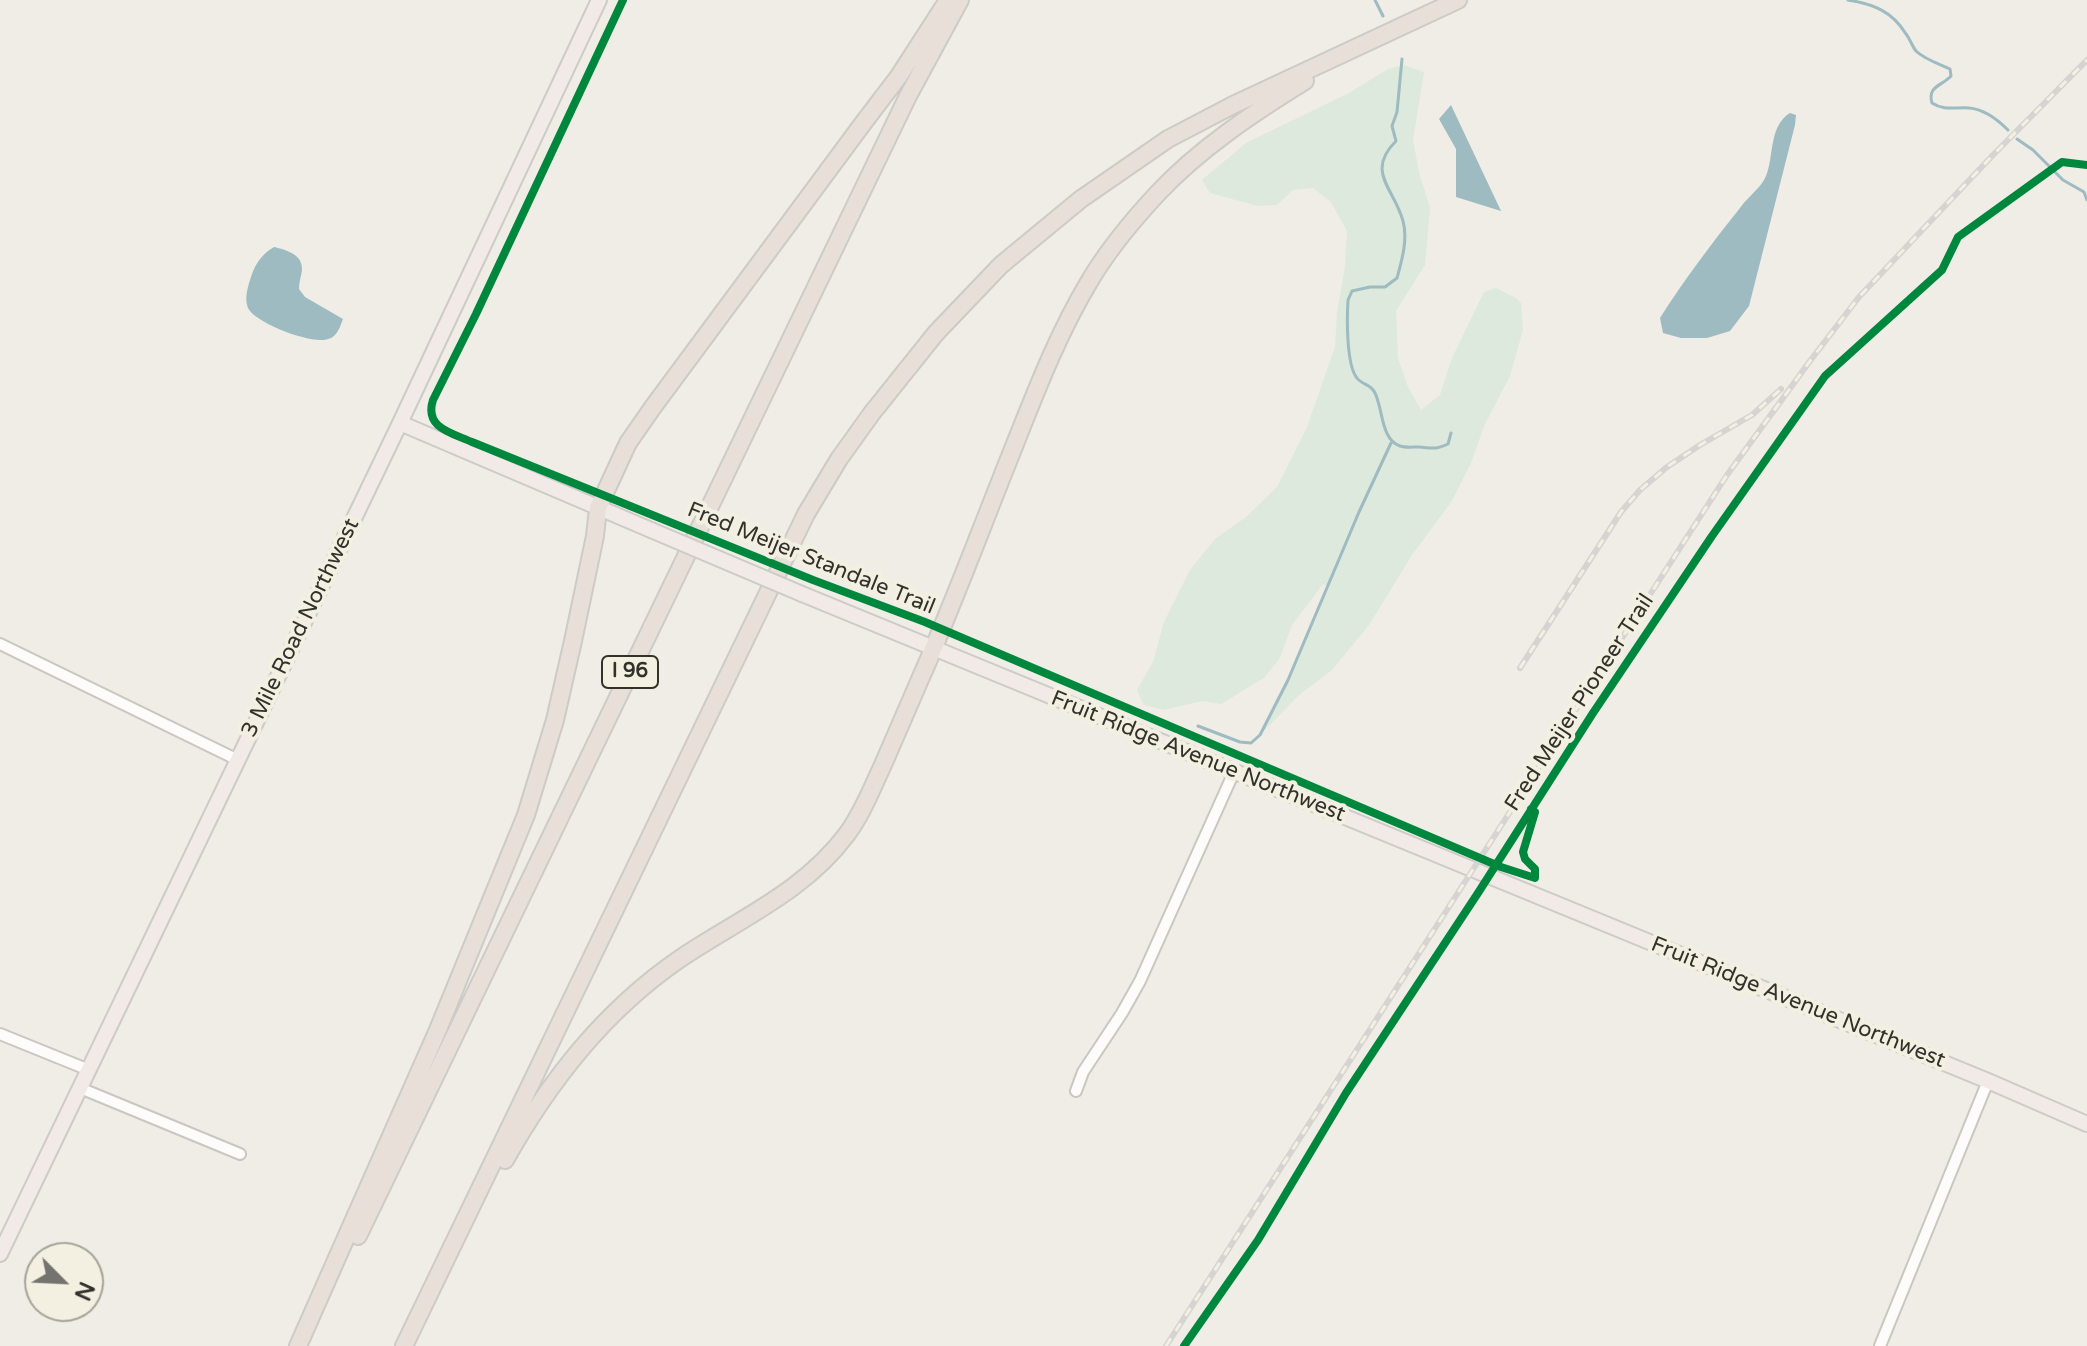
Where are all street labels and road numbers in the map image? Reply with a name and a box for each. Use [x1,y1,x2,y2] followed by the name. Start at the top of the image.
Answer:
[683,497,939,621] street label: Fred Meijer Standale Trail
[237,514,365,742] street label: 3 Mile Road Northwest
[1500,589,1660,817] street label: Fred Meijer Pioneer Trail
[602,656,658,688] road number: I 96
[1047,686,1349,828] street label: Fruit Ridge Avenue Northwest
[1647,932,1949,1074] street label: Fruit Ridge Avenue Northwest

